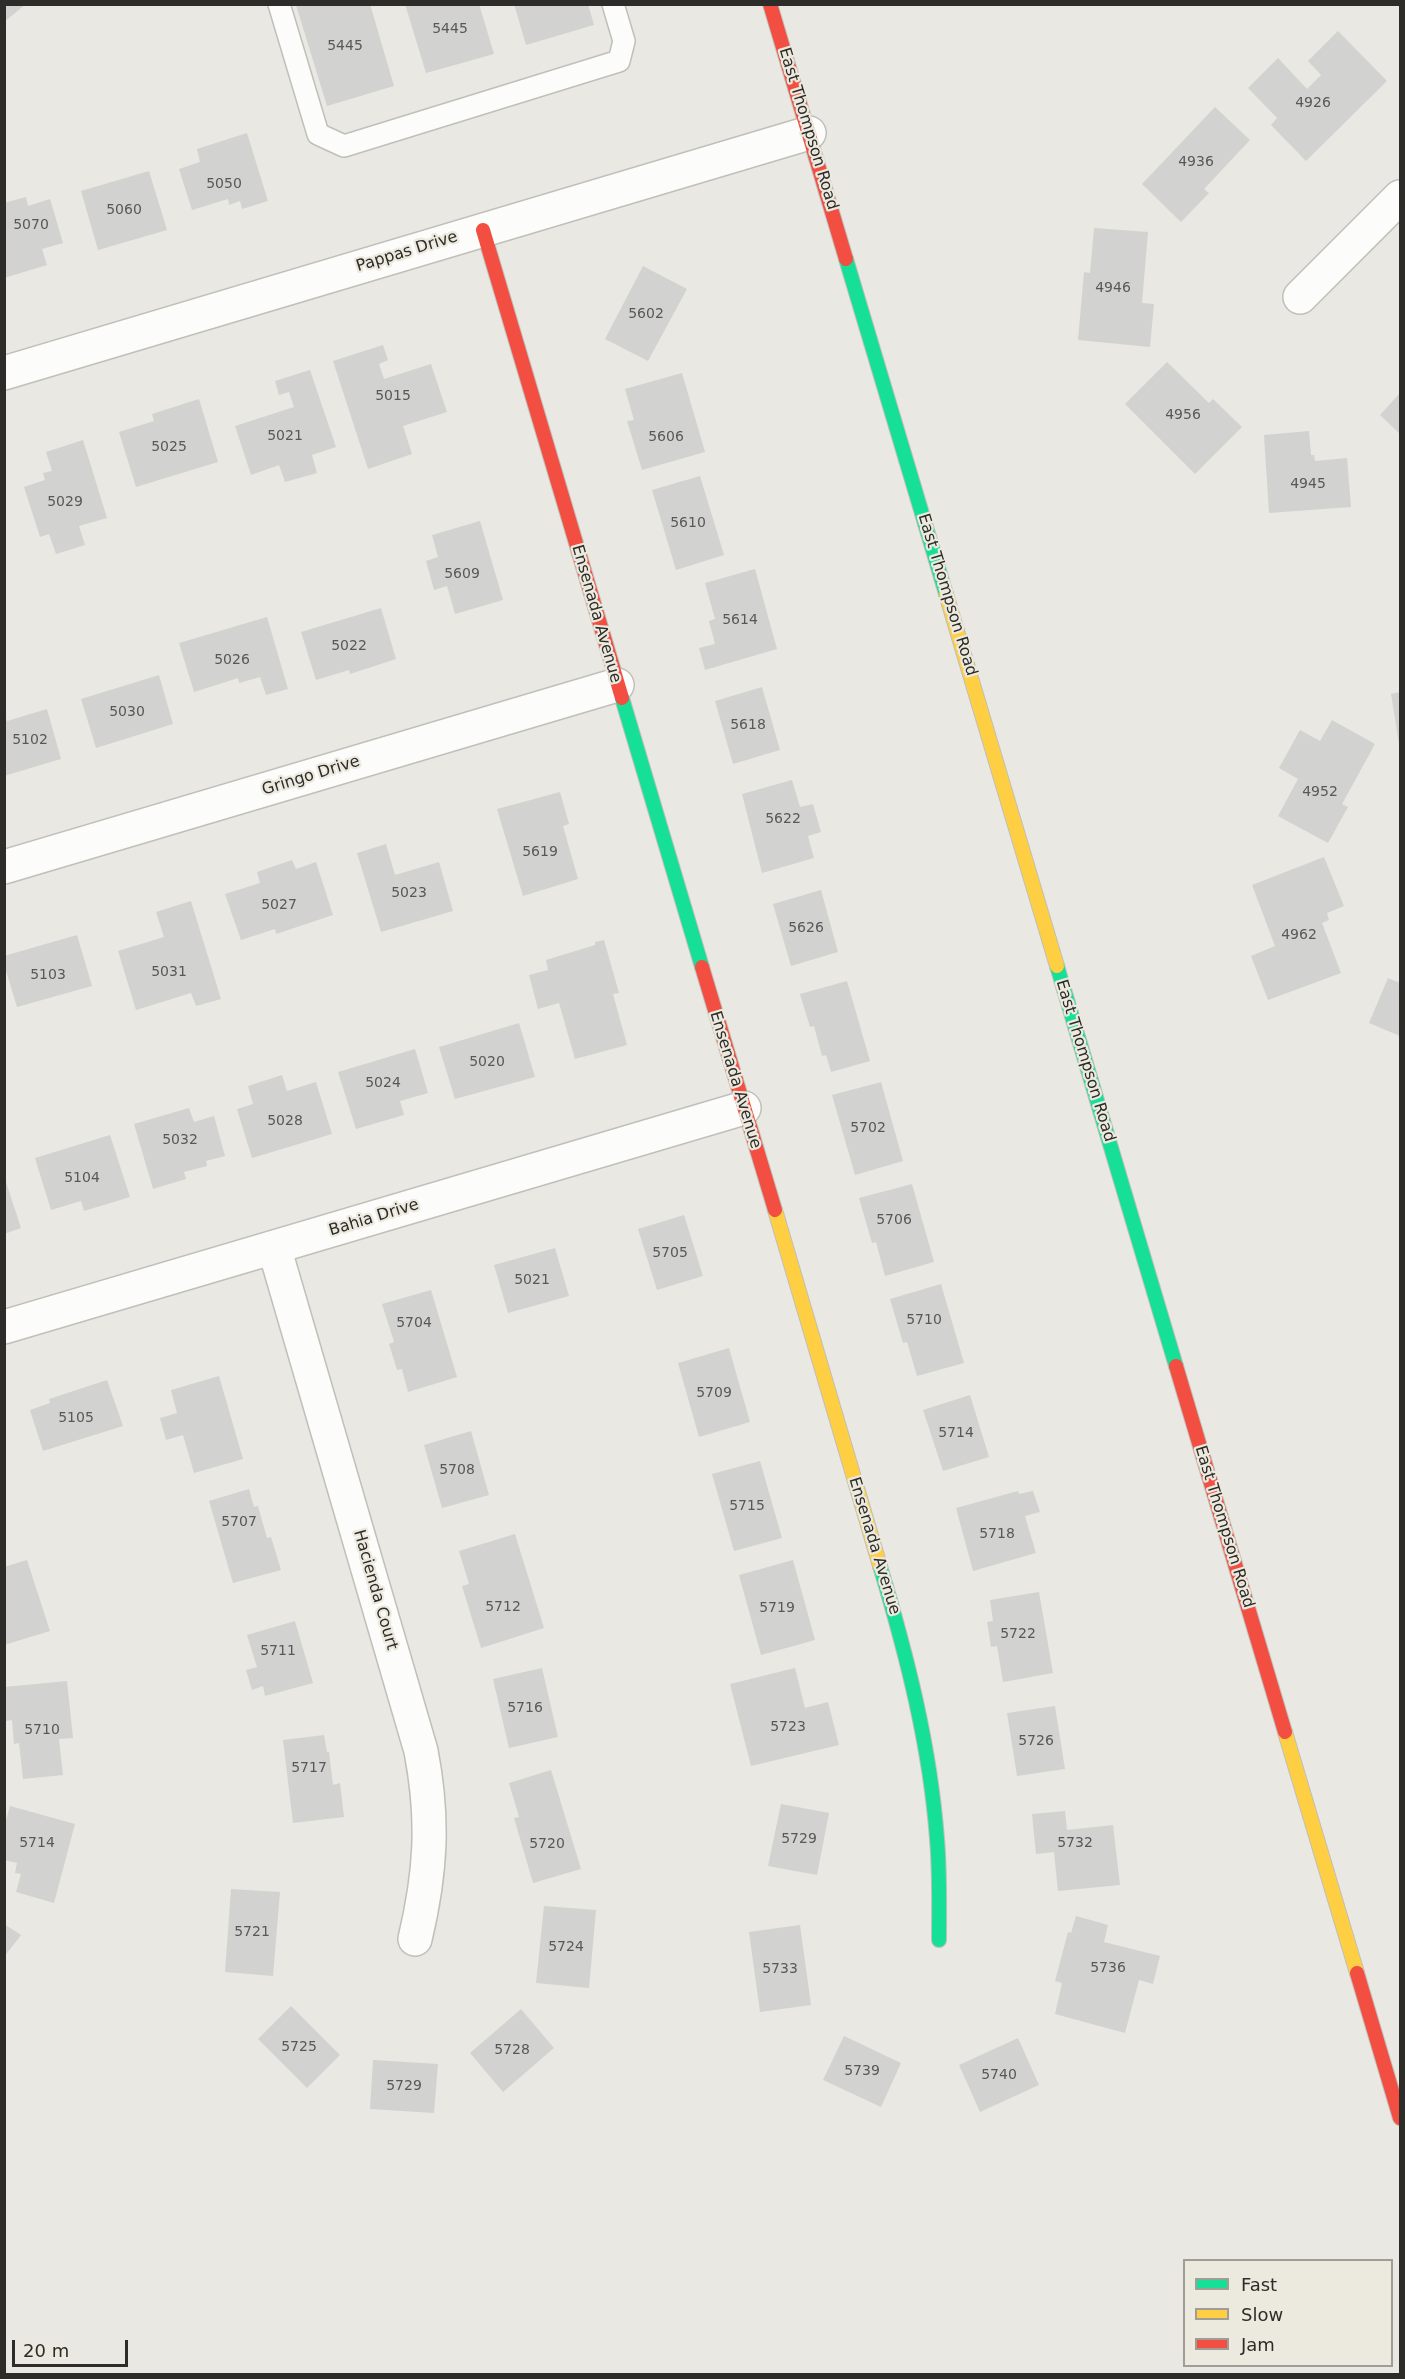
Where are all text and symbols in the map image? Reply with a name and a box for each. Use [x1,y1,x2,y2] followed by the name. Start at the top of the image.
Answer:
[432,21,468,37] house number: 5445
[327,38,363,54] house number: 5445
[774,46,842,212] street label: East Thompson Road
[1295,95,1331,111] house number: 4926
[1178,154,1214,170] house number: 4936
[206,176,242,192] house number: 5050
[106,202,142,218] house number: 5060
[13,217,49,233] house number: 5070
[354,227,460,277] street label: Pappas Drive
[1095,280,1131,296] house number: 4946
[628,306,664,322] house number: 5602
[375,388,411,404] house number: 5015
[1165,407,1201,423] house number: 4956
[267,428,303,444] house number: 5021
[648,429,684,445] house number: 5606
[151,439,187,455] house number: 5025
[1290,476,1326,492] house number: 4945
[47,494,83,510] house number: 5029
[913,512,981,678] street label: East Thompson Road
[670,515,706,531] house number: 5610
[567,543,625,685] street label: Ensenada Avenue
[444,566,480,582] house number: 5609
[722,612,758,628] house number: 5614
[331,638,367,654] house number: 5022
[214,652,250,668] house number: 5026
[109,704,145,720] house number: 5030
[730,717,766,733] house number: 5618
[12,732,48,748] house number: 5102
[260,752,362,800] street label: Gringo Drive
[1302,784,1338,800] house number: 4952
[765,811,801,827] house number: 5622
[522,844,558,860] house number: 5619
[391,885,427,901] house number: 5023
[261,897,297,913] house number: 5027
[788,920,824,936] house number: 5626
[1281,927,1317,943] house number: 4962
[151,964,187,980] house number: 5031
[30,967,66,983] house number: 5103
[1051,978,1119,1144] street label: East Thompson Road
[705,1009,765,1151] street label: Ensenada Avenue
[469,1054,505,1070] house number: 5020
[365,1075,401,1091] house number: 5024
[267,1113,303,1129] house number: 5028
[850,1120,886,1136] house number: 5702
[162,1132,198,1148] house number: 5032
[64,1170,100,1186] house number: 5104
[327,1195,421,1241] street label: Bahia Drive
[876,1212,912,1228] house number: 5706
[652,1245,688,1261] house number: 5705
[514,1272,550,1288] house number: 5021
[906,1312,942,1328] house number: 5710
[396,1315,432,1331] house number: 5704
[696,1385,732,1401] house number: 5709
[58,1410,94,1426] house number: 5105
[938,1425,974,1441] house number: 5714
[1190,1444,1258,1610] street label: East Thompson Road
[439,1462,475,1478] house number: 5708
[844,1475,904,1617] street label: Ensenada Avenue
[729,1498,765,1514] house number: 5715
[221,1514,257,1530] house number: 5707
[979,1526,1015,1542] house number: 5718
[349,1528,401,1652] street label: Hacienda Court
[485,1599,521,1615] house number: 5712
[759,1600,795,1616] house number: 5719
[1000,1626,1036,1642] house number: 5722
[260,1643,296,1659] house number: 5711
[507,1700,543,1716] house number: 5716
[770,1719,806,1735] house number: 5723
[24,1722,60,1738] house number: 5710
[1018,1733,1054,1749] house number: 5726
[291,1760,327,1776] house number: 5717
[781,1831,817,1847] house number: 5729
[19,1835,55,1851] house number: 5714
[1057,1835,1093,1851] house number: 5732
[529,1836,565,1852] house number: 5720
[234,1924,270,1940] house number: 5721
[548,1939,584,1955] house number: 5724
[1090,1960,1126,1976] house number: 5736
[762,1961,798,1977] house number: 5733
[281,2039,317,2055] house number: 5725
[494,2042,530,2058] house number: 5728
[844,2063,880,2079] house number: 5739
[981,2067,1017,2083] house number: 5740
[386,2078,422,2094] house number: 5729
[1183,2259,1393,2367] legend
[1241,2274,1277,2295] text: Fast
[1241,2304,1283,2325] text: Slow
[15,2328,130,2366] scale bar
[1241,2334,1275,2355] text: Jam
[23,2340,69,2361] text: 20 m

